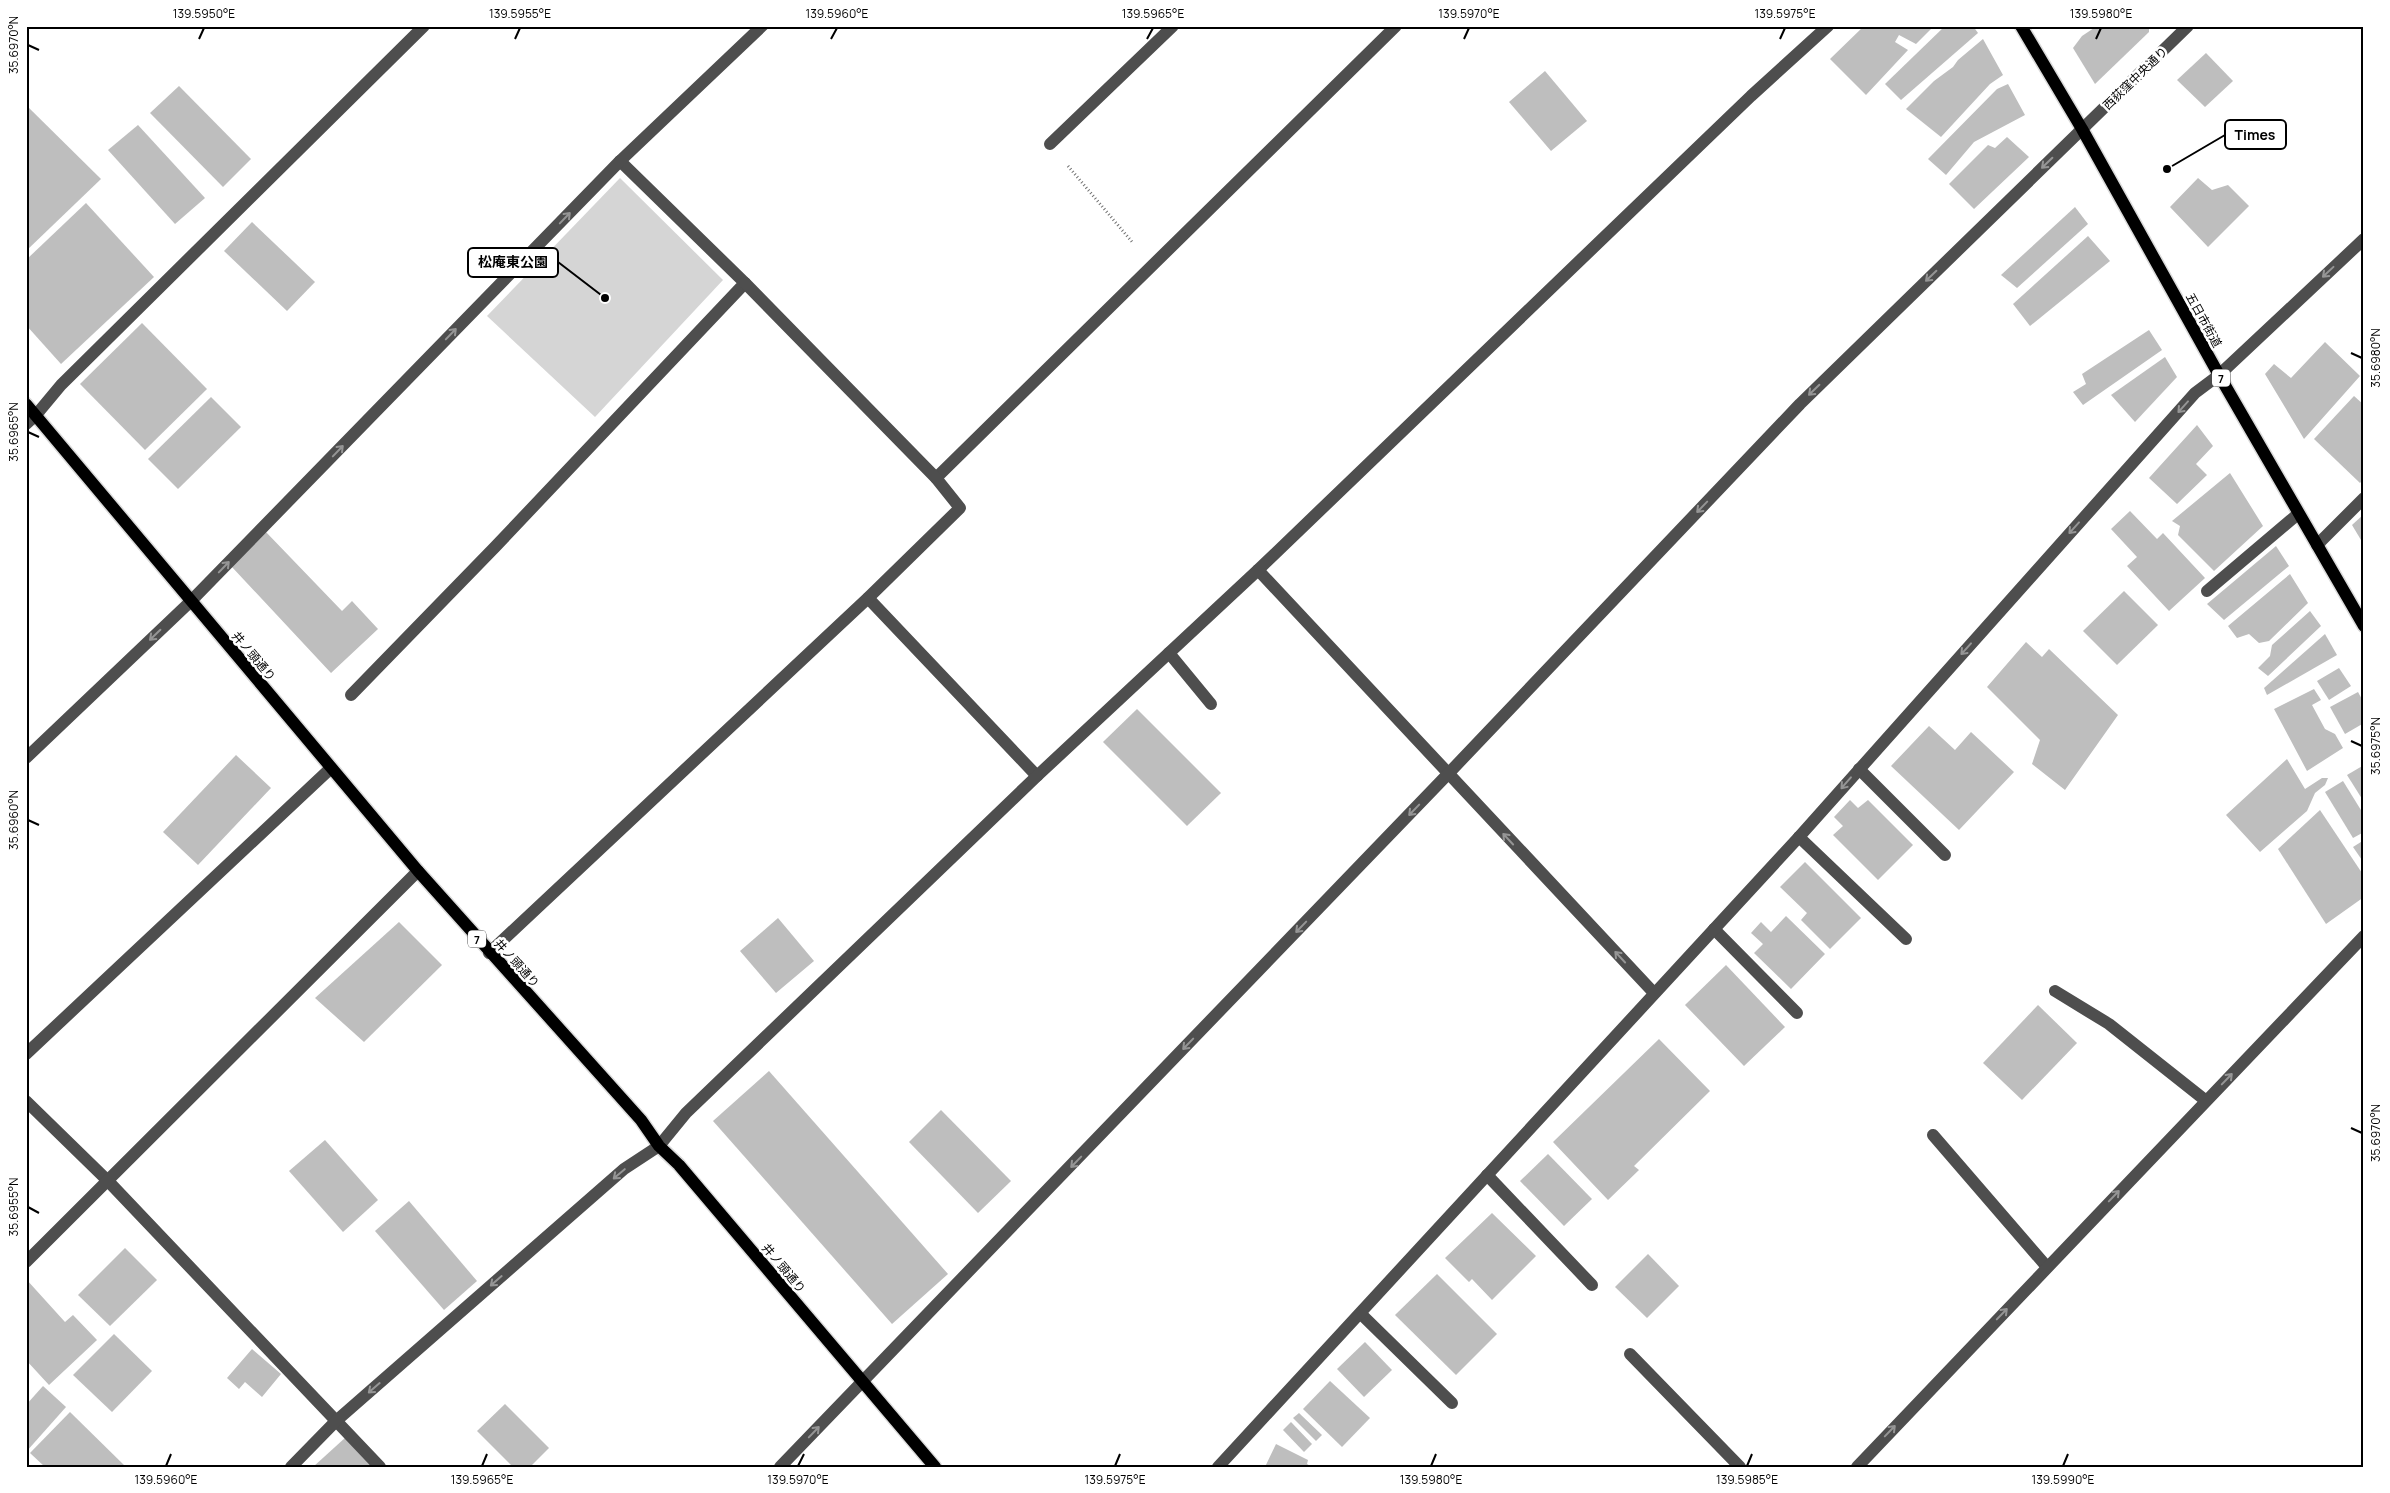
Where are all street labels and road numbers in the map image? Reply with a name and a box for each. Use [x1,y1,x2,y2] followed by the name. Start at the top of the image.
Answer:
[2099,43,2171,113] street label: 西荻窪中央通り
[2182,290,2226,350] street label: 五日市街道
[2212,369,2230,386] road number: 7
[228,628,280,684] street label: 井ノ頭通り
[468,931,486,948] road number: 7
[491,935,543,991] street label: 井ノ頭通り
[758,1240,810,1296] street label: 井ノ頭通り

